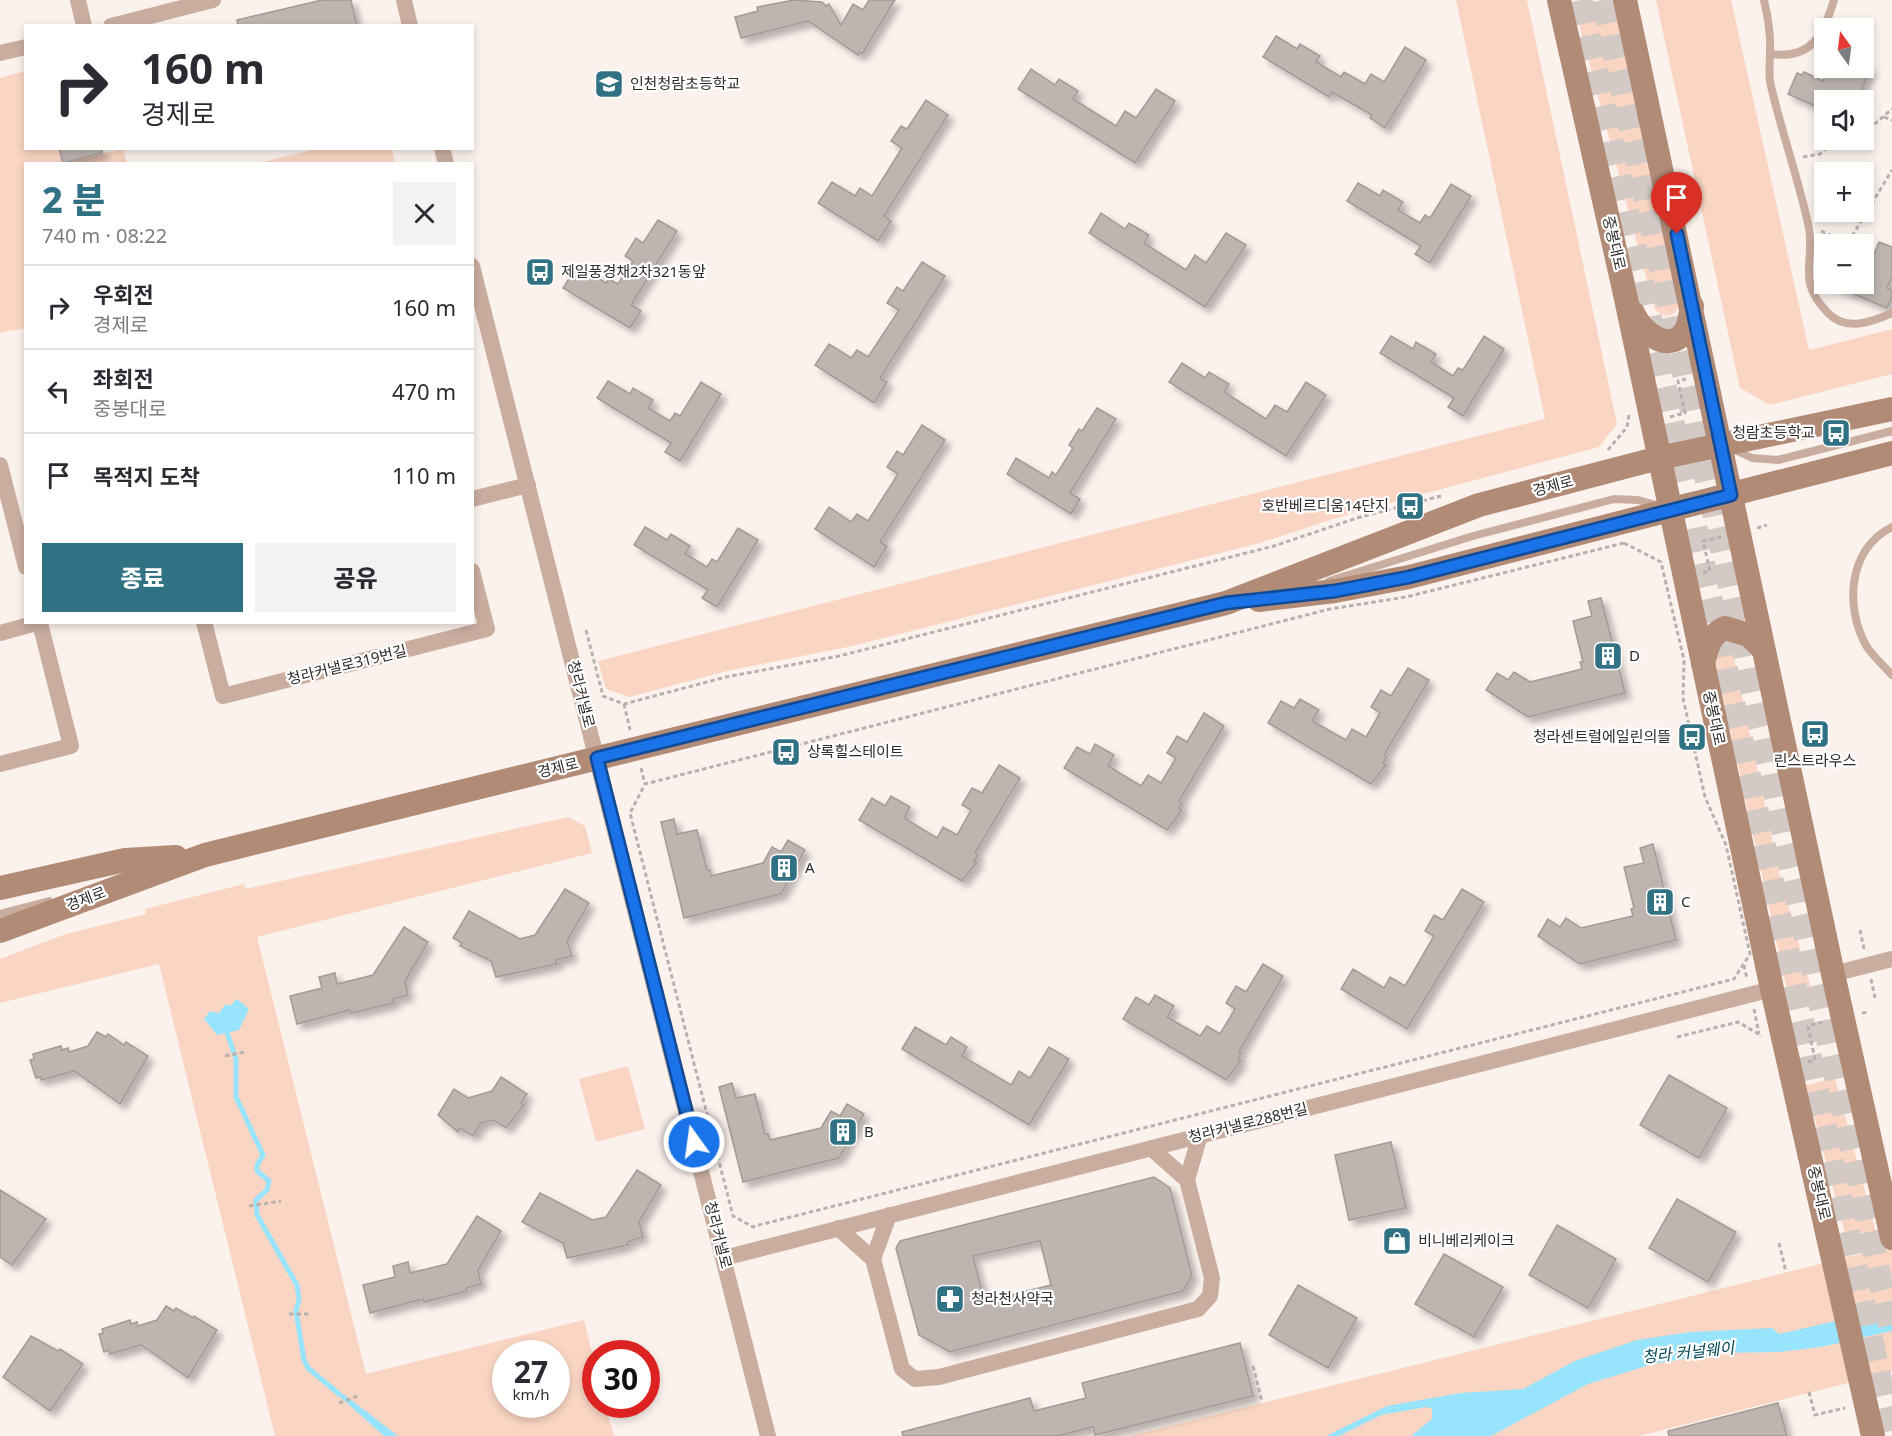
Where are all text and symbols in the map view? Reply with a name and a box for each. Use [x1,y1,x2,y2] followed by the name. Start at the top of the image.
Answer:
[1814,18,1874,78] north arrow
[1814,18,1874,294] map controls
[141,39,265,96] text: 160 m
[42,48,120,126] icon: right
[593,68,625,100] school or university icon: 인천청람초등학교
[630,73,740,93] place label: 인천청람초등학교
[1814,90,1874,150] button: sound
[141,95,216,132] text: 경제로
[1814,162,1874,222] button: +
[1651,172,1702,234] pin
[42,175,105,224] text: 2 분
[1660,181,1693,214] icon: arrive
[393,182,456,245] button: close
[1599,214,1631,272] street label: 중봉대로
[42,222,167,249] text: 740 m · 08:22
[1814,234,1874,294] button: −
[524,256,556,288] bus stop icon: 제일풍경채2차321동앞
[561,261,706,281] place label: 제일풍경채2차321동앞
[93,279,154,309] text: 우회전
[42,291,75,324] icon: right
[392,292,456,322] text: 160 m
[93,311,148,338] text: 경제로
[93,363,154,393] text: 좌회전
[42,375,75,408] icon: left
[392,376,456,406] text: 470 m
[93,395,167,422] text: 중봉대로
[1820,417,1852,449] bus stop icon: 청람초등학교
[1732,422,1815,442] place label: 청람초등학교
[42,459,75,492] icon: arrive
[392,460,456,490] text: 110 m
[93,461,200,491] text: 목적지 도착
[1530,470,1575,500] street label: 경제로
[1394,490,1426,522] bus stop icon: 호반베르디움14단지
[1261,495,1389,515] place label: 호반베르디움14단지
[42,543,243,612] button: 종료
[255,543,456,612] button: 공유
[285,640,409,689] street label: 청라커낼로319번길
[1592,640,1624,672] building icon: D
[1629,645,1640,665] place label: D
[564,658,600,730] street label: 청라커낼로
[1699,689,1730,747] street label: 중봉대로
[1799,718,1831,750] bus stop icon: 린스트라우스
[1676,721,1708,753] bus stop icon: 청라센트럴에일린의뜰
[1533,726,1671,746] place label: 청라센트럴에일린의뜰
[770,736,802,768] bus stop icon: 상록힐스테이트
[807,741,904,761] place label: 상록힐스테이트
[1774,750,1857,770] place label: 린스트라우스
[535,752,580,782] street label: 경제로
[768,852,800,884] building icon: A
[805,857,815,877] place label: A
[63,881,109,915] street label: 경제로
[1644,886,1676,918] building icon: C
[1681,891,1691,911] place label: C
[1186,1098,1310,1147] street label: 청라커낼로288번길
[662,1110,726,1174] position arrow
[827,1116,859,1148] building icon: B
[864,1121,874,1141] place label: B
[1804,1164,1836,1222] street label: 중봉대로
[701,1199,737,1271] street label: 청라커낼로
[1381,1225,1413,1257] shop icon: 비니베리케이크
[1418,1230,1515,1250] place label: 비니베리케이크
[934,1283,966,1315] pharmacy icon: 청라천사약국
[971,1288,1054,1308] place label: 청라천사약국
[1641,1336,1736,1368] water label: 청라 커널웨이
[582,1340,660,1418] speed limit sign: 30
[514,1351,548,1392] text: 27
[513,1384,549,1404] text: km/h

